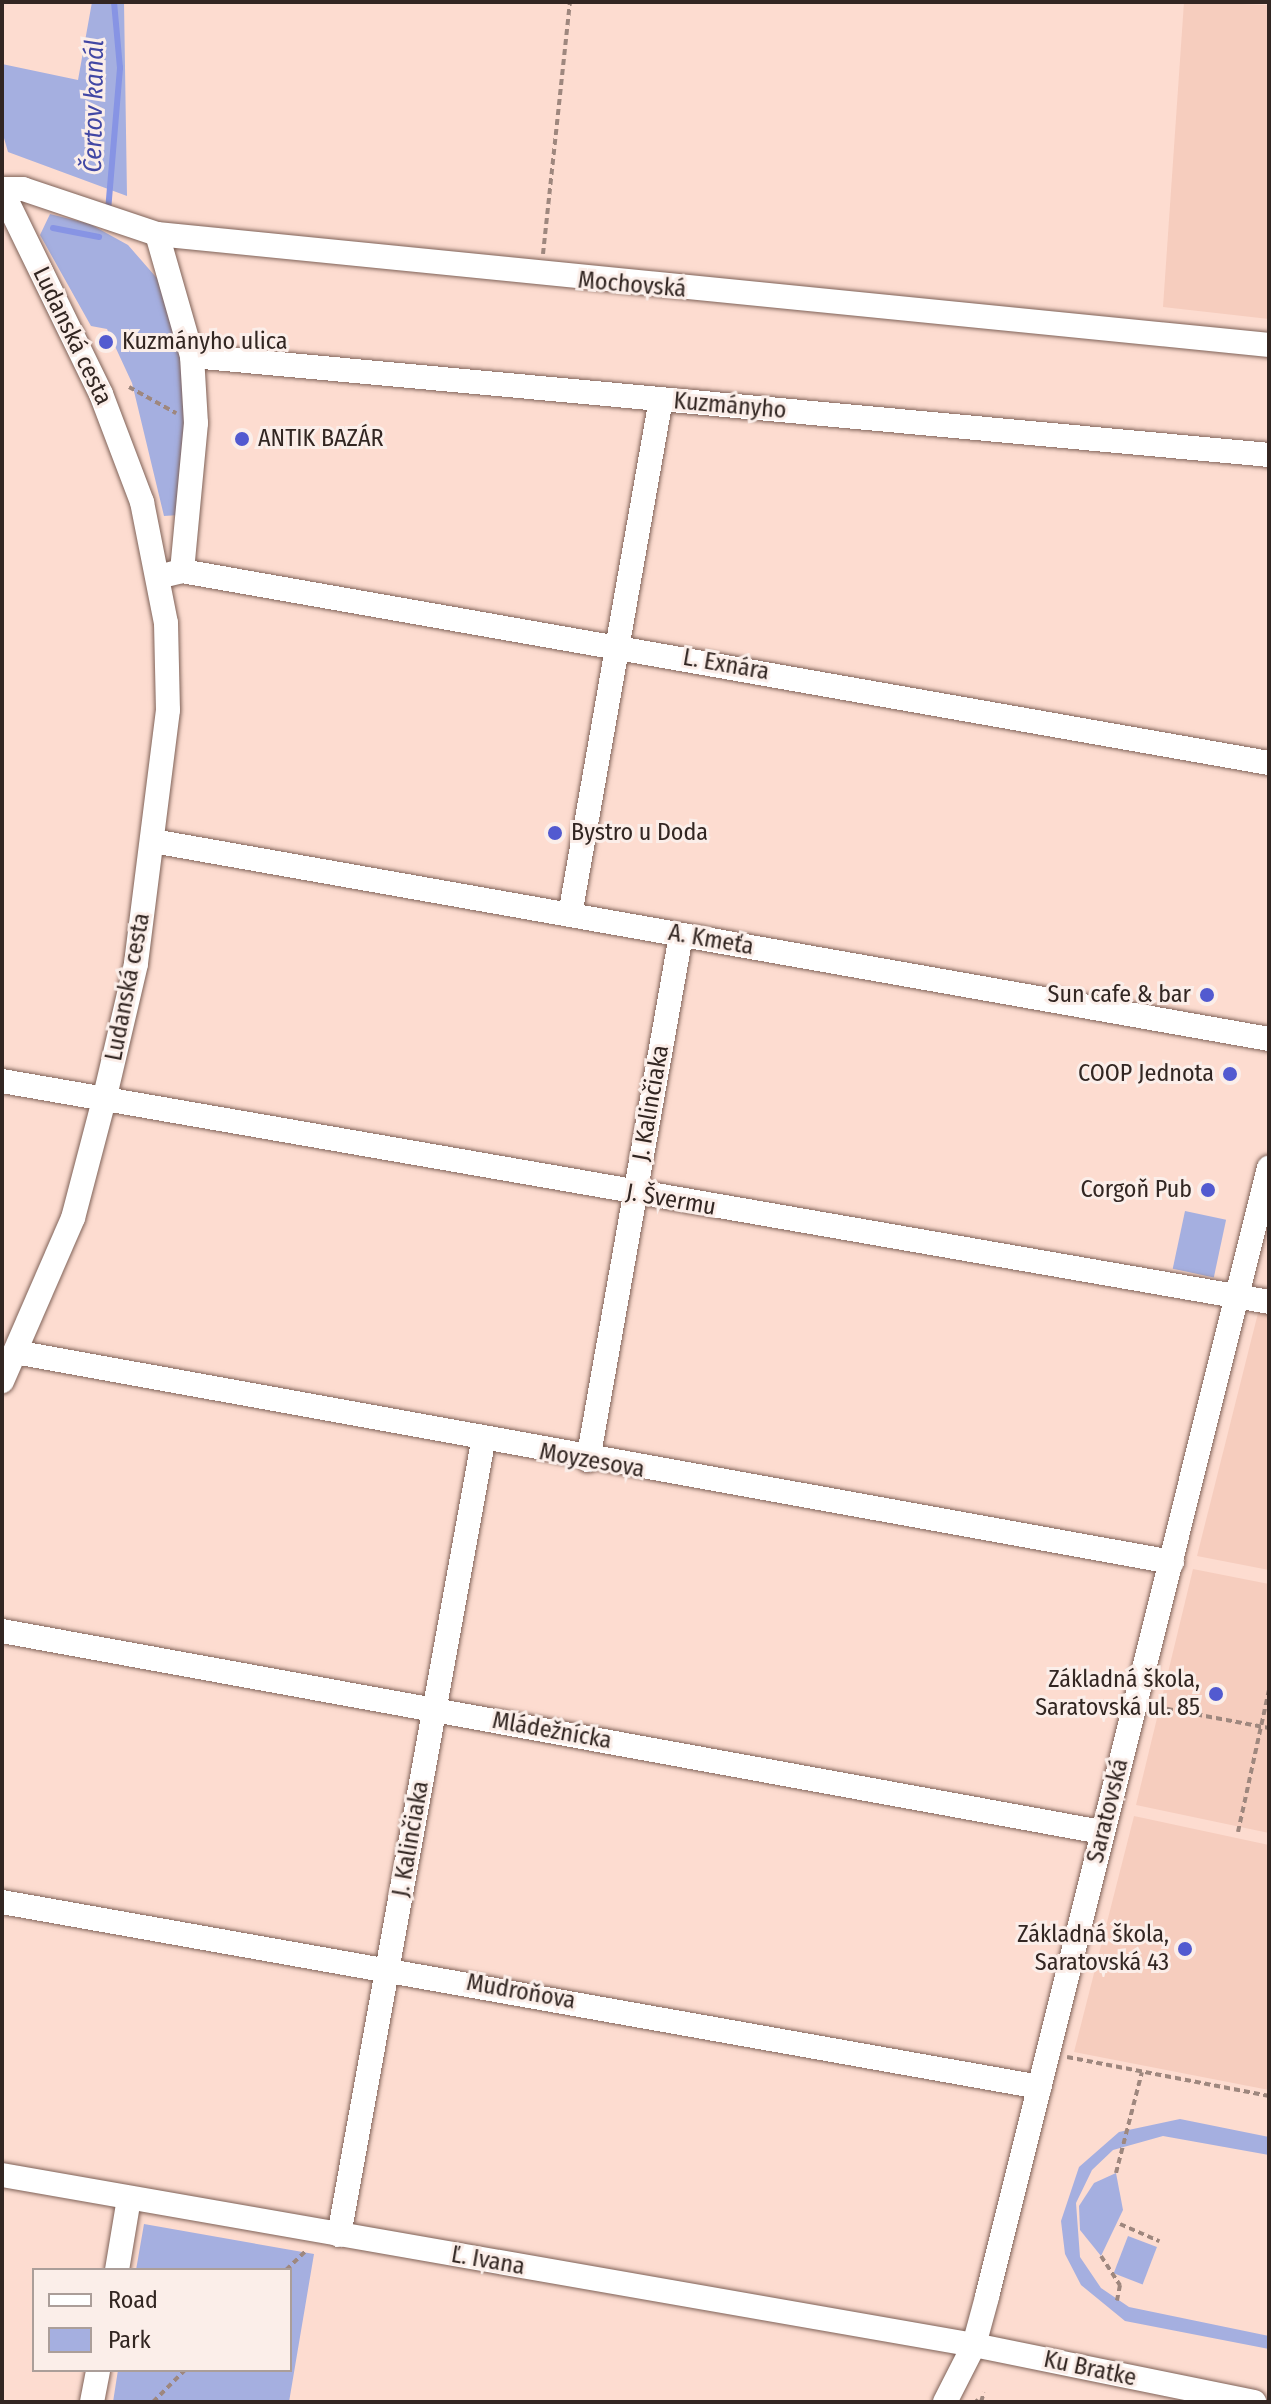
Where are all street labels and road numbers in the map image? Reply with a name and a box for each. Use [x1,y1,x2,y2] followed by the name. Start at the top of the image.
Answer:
[26,262,118,410] street label: Ludanská cesta
[577,266,687,304] street label: Mochovská
[672,387,788,425] street label: Kuzmányho
[681,643,771,687] street label: L. Exnára
[100,911,156,1063] street label: Ludanská cesta
[666,918,756,962] street label: A. Kmeťa
[627,1043,675,1163] street label: J. Kalinčiaka
[624,1178,718,1222] street label: J. Švermu
[537,1438,647,1484] street label: Moyzesova
[490,1706,614,1756] street label: Mládežnícka
[1081,1756,1135,1866] street label: Saratovská
[387,1779,435,1899] street label: J. Kalinčiaka
[464,1968,578,2016] street label: Mudroňova
[449,2240,527,2282] street label: Ľ. Ivana
[1041,2345,1139,2393] street label: Ku Bratke

